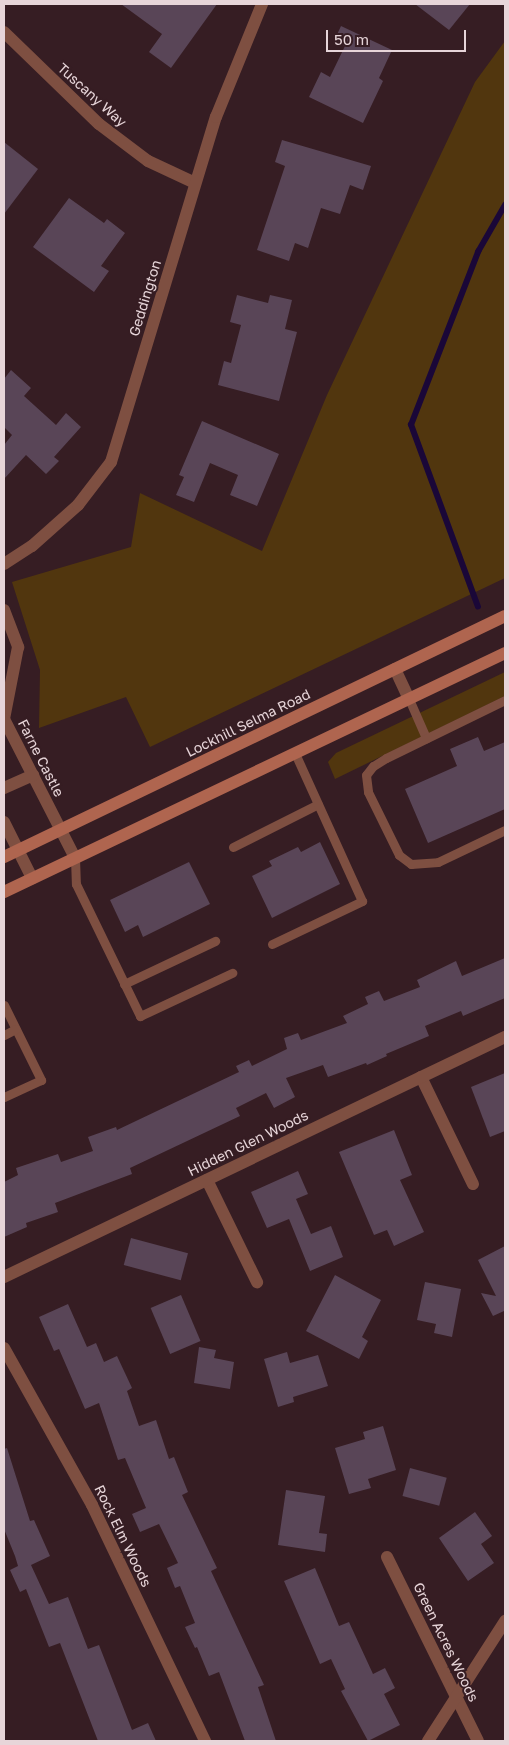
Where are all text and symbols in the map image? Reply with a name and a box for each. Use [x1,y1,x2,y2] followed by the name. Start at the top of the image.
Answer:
[329,20,469,52] scale bar
[334,30,369,48] text: 50 m
[54,60,130,130] street label: Tuscany Way
[125,258,165,338] street label: Geddington
[183,686,313,760] street label: Lockhill Selma Road
[14,717,68,799] street label: Farne Castle
[185,1107,311,1179] street label: Hidden Glen Woods
[91,1482,155,1590] street label: Rock Elm Woods
[410,1580,482,1704] street label: Green Acres Woods

